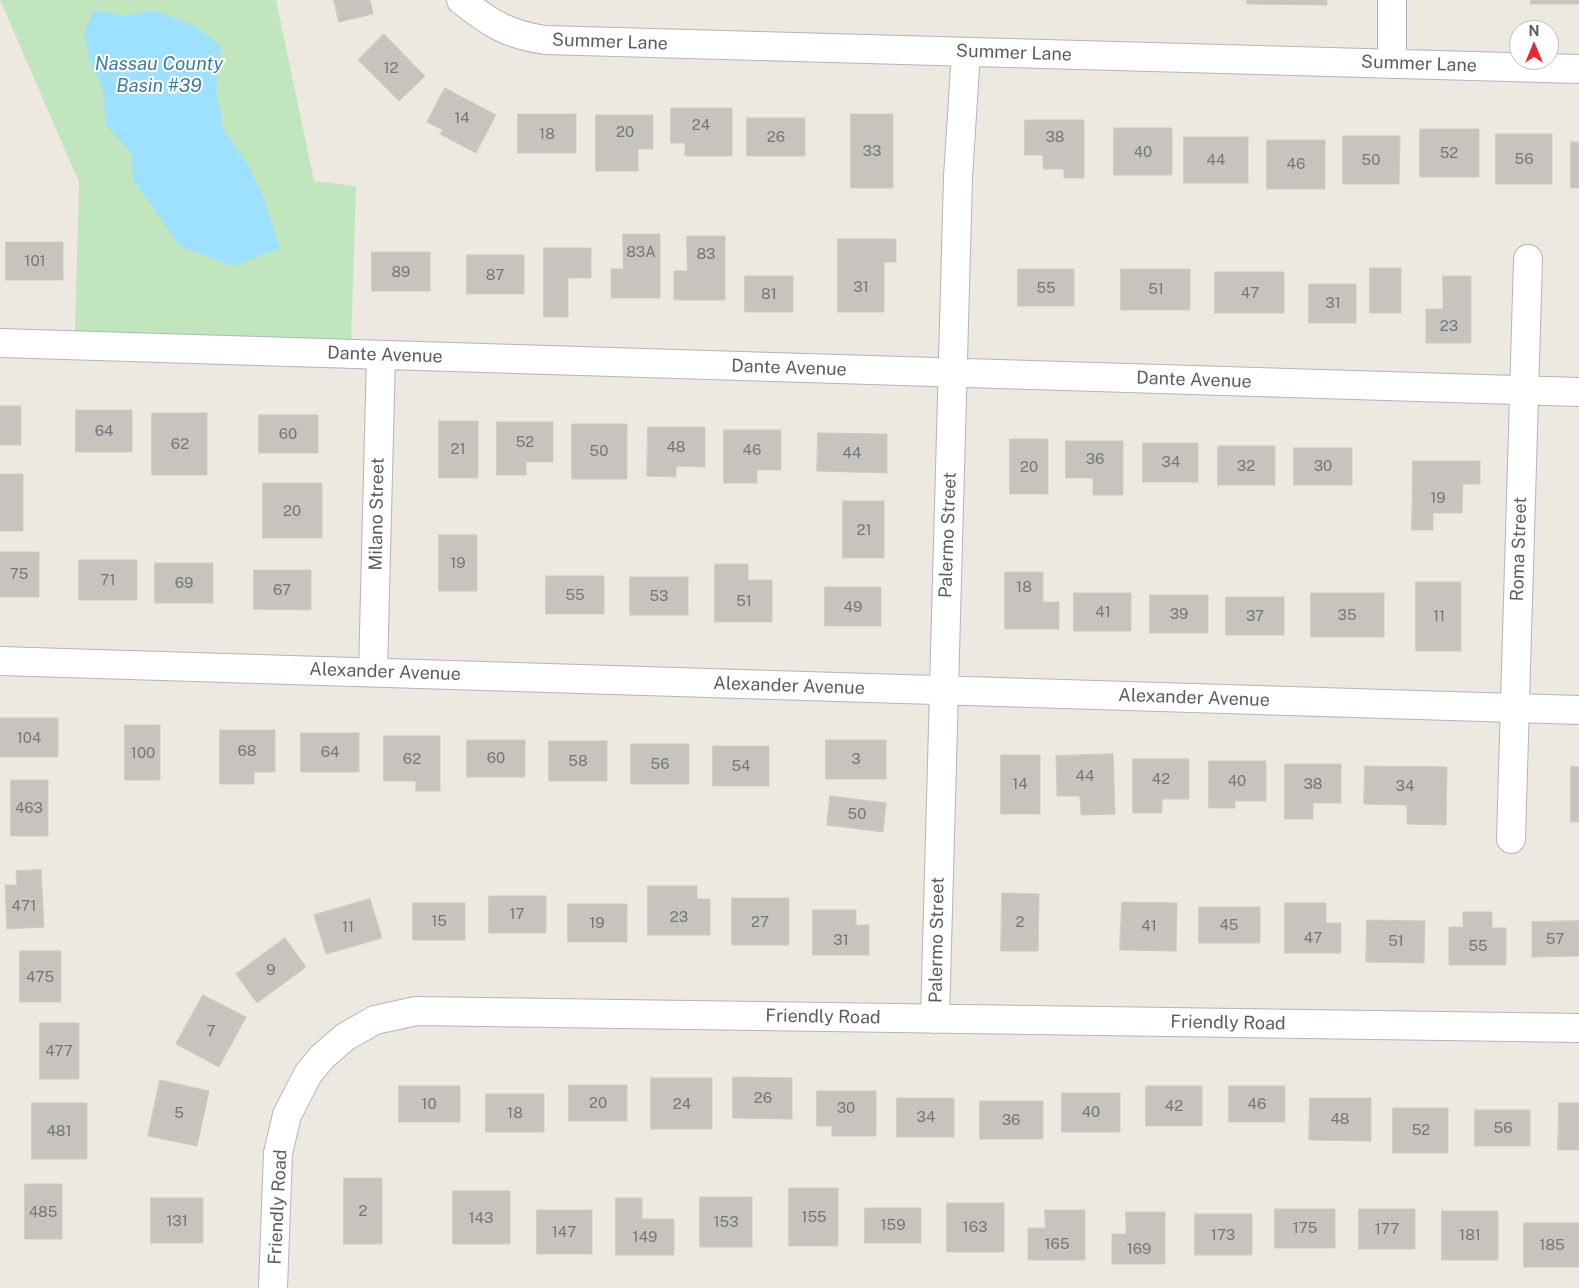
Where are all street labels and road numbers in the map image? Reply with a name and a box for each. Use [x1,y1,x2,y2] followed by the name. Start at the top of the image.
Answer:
[552,29,668,55] street label: Summer Lane
[956,40,1072,66] street label: Summer Lane
[1361,51,1477,77] street label: Summer Lane
[327,342,443,368] street label: Dante Avenue
[731,355,847,381] street label: Dante Avenue
[1136,367,1252,393] street label: Dante Avenue
[365,457,389,571] street label: Milano Street
[935,472,961,598] street label: Palermo Street
[1506,496,1532,602] street label: Roma Street
[309,659,461,685] street label: Alexander Avenue
[713,673,865,699] street label: Alexander Avenue
[1118,685,1270,711] street label: Alexander Avenue
[925,877,949,1003] street label: Palermo Street
[765,1005,881,1029] street label: Friendly Road
[1170,1011,1286,1035] street label: Friendly Road
[264,1149,292,1265] street label: Friendly Road

